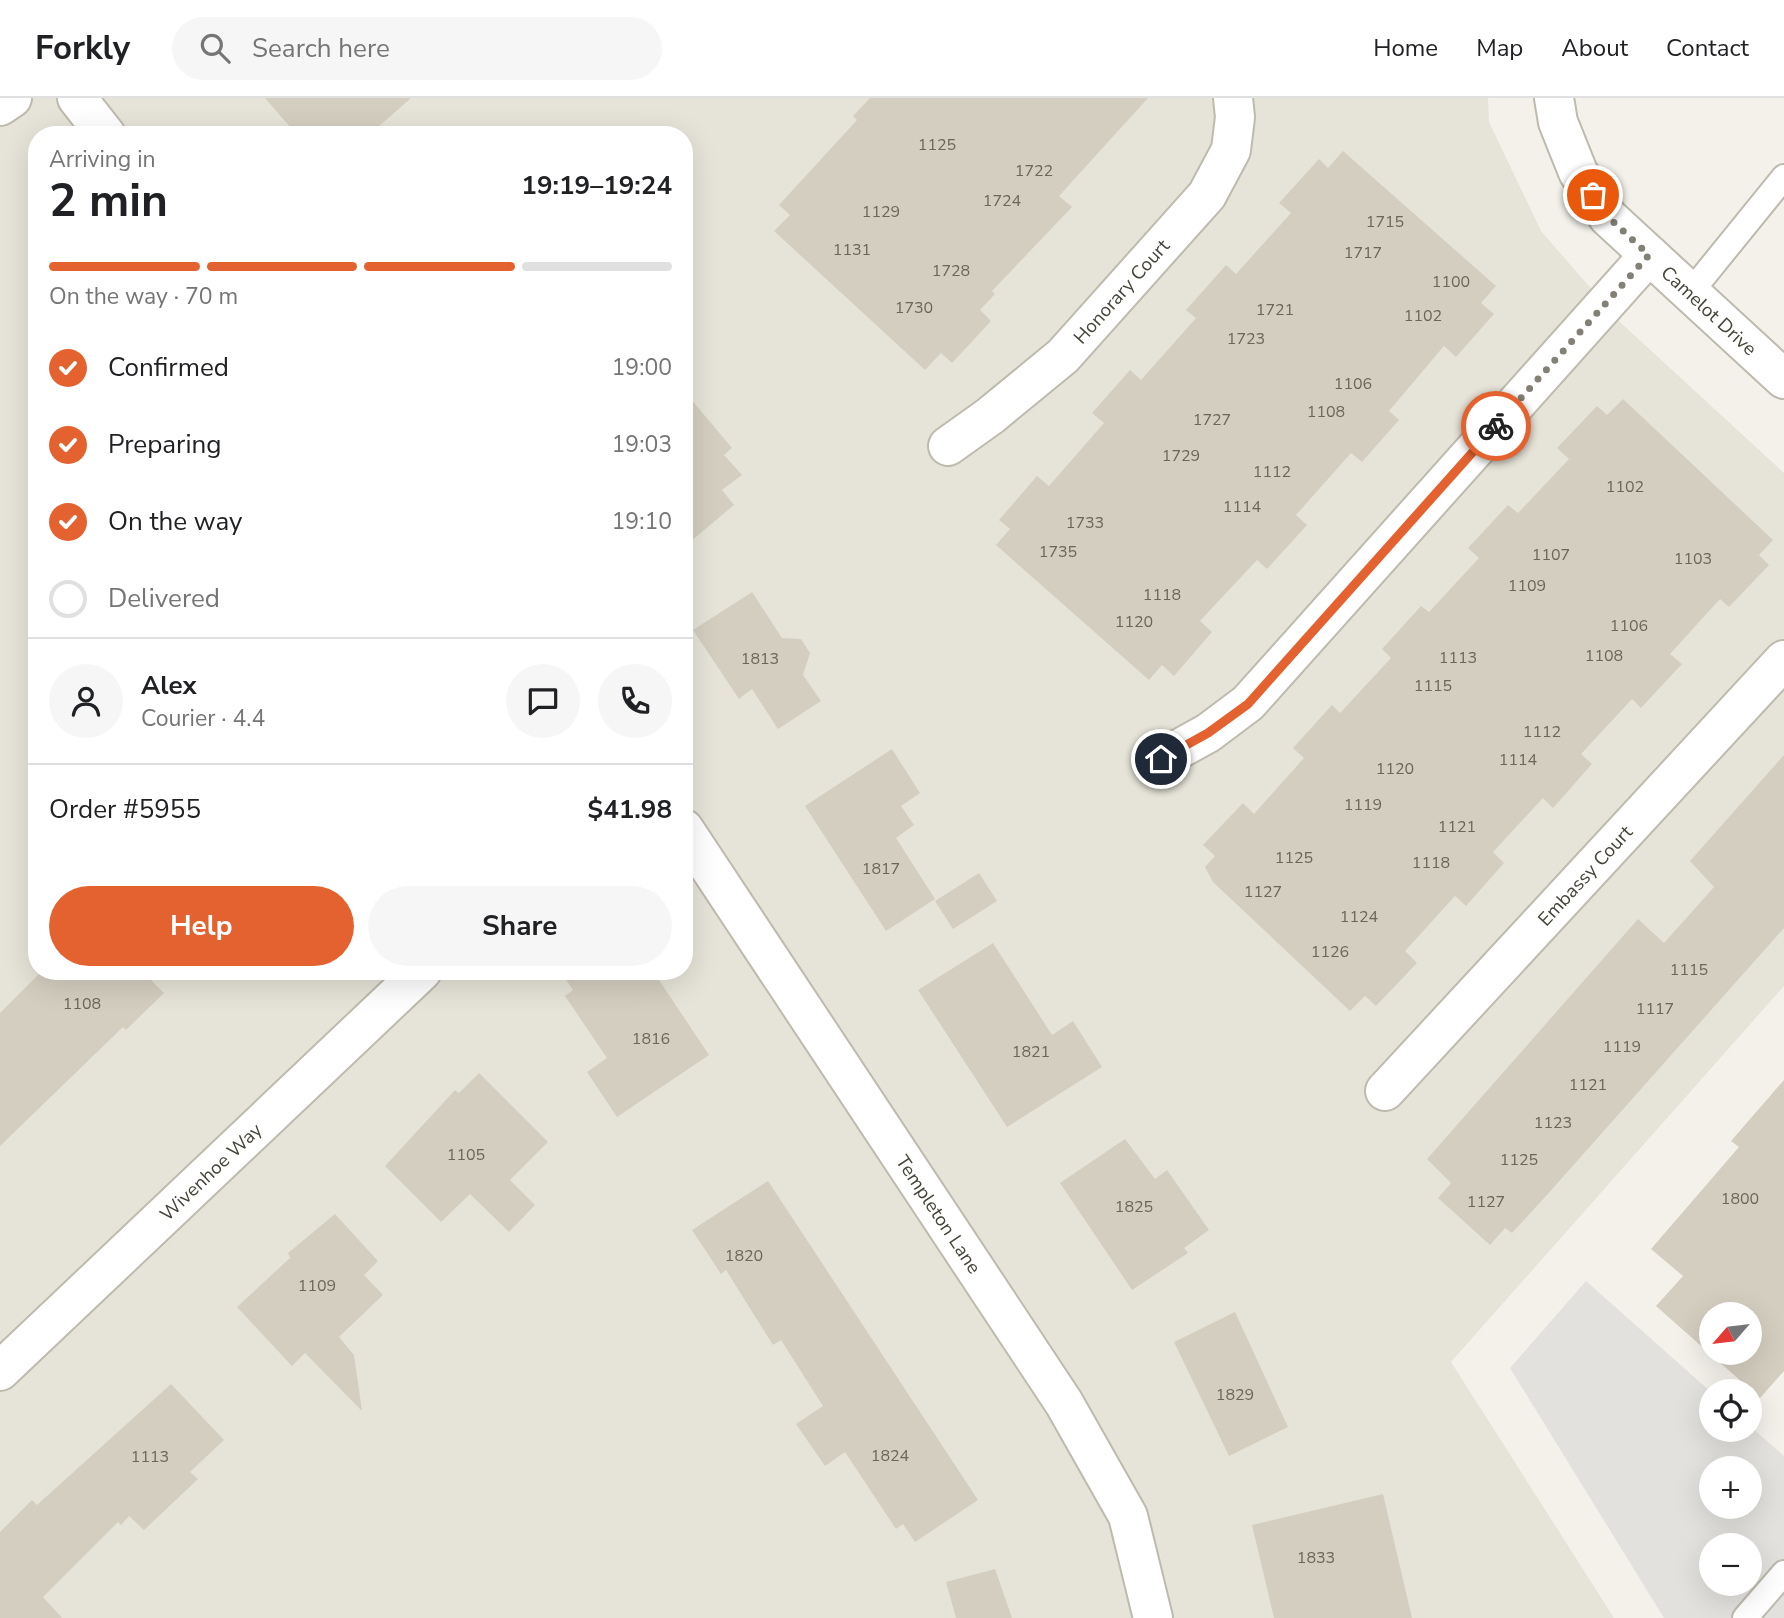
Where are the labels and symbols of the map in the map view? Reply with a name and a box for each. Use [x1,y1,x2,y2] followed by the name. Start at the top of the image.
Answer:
[918,134,956,156] house number: 1125
[1015,160,1053,182] house number: 1722
[1563,165,1623,225] pin
[983,190,1022,212] house number: 1724
[862,201,900,223] house number: 1129
[1366,211,1404,233] house number: 1715
[1068,234,1176,350] street label: Honorary Court
[833,239,871,261] house number: 1131
[1344,242,1382,264] house number: 1717
[932,260,970,282] house number: 1728
[1655,260,1762,362] street label: Camelot Drive
[1432,271,1470,293] house number: 1100
[895,297,933,319] house number: 1730
[1256,299,1294,321] house number: 1721
[1404,305,1442,327] house number: 1102
[1227,328,1265,350] house number: 1723
[1334,373,1372,395] house number: 1106
[1461,391,1531,461] courier
[1307,401,1345,423] house number: 1108
[1193,409,1231,431] house number: 1727
[1162,445,1200,467] house number: 1729
[1253,461,1291,483] house number: 1112
[1606,476,1644,498] house number: 1102
[1223,496,1262,518] house number: 1114
[1066,512,1104,534] house number: 1733
[1039,541,1077,563] house number: 1735
[1532,544,1570,566] house number: 1107
[1674,548,1712,570] house number: 1103
[1508,575,1546,597] house number: 1109
[1143,584,1181,606] house number: 1118
[1115,611,1153,633] house number: 1120
[1610,615,1648,637] house number: 1106
[1585,645,1623,667] house number: 1108
[1439,647,1477,669] house number: 1113
[741,648,779,670] house number: 1813
[1414,675,1452,697] house number: 1115
[1523,721,1561,743] house number: 1112
[1131,729,1191,789] pin
[1499,749,1538,771] house number: 1114
[1376,758,1414,780] house number: 1120
[1344,794,1382,816] house number: 1119
[1438,816,1476,838] house number: 1121
[1532,820,1639,932] street label: Embassy Court
[1275,847,1313,869] house number: 1125
[1412,852,1450,874] house number: 1118
[862,858,900,880] house number: 1817
[1244,881,1282,903] house number: 1127
[1340,906,1379,928] house number: 1124
[1311,941,1349,963] house number: 1126
[1670,959,1708,981] house number: 1115
[63,993,101,1015] house number: 1108
[1636,998,1674,1020] house number: 1117
[632,1028,670,1050] house number: 1816
[1603,1036,1641,1058] house number: 1119
[1012,1041,1050,1063] house number: 1821
[1569,1074,1607,1096] house number: 1121
[1534,1112,1572,1134] house number: 1123
[154,1117,268,1227] street label: Wivenhoe Way
[447,1144,485,1166] house number: 1105
[1500,1149,1538,1171] house number: 1125
[889,1150,987,1279] street label: Templeton Lane
[1721,1188,1759,1210] house number: 1800
[1467,1191,1505,1213] house number: 1127
[1115,1196,1153,1218] house number: 1825
[725,1245,763,1267] house number: 1820
[298,1275,336,1297] house number: 1109
[1699,1302,1762,1365] north arrow
[1216,1384,1254,1406] house number: 1829
[871,1445,910,1467] house number: 1824
[131,1446,169,1468] house number: 1113
[1297,1547,1335,1569] house number: 1833

